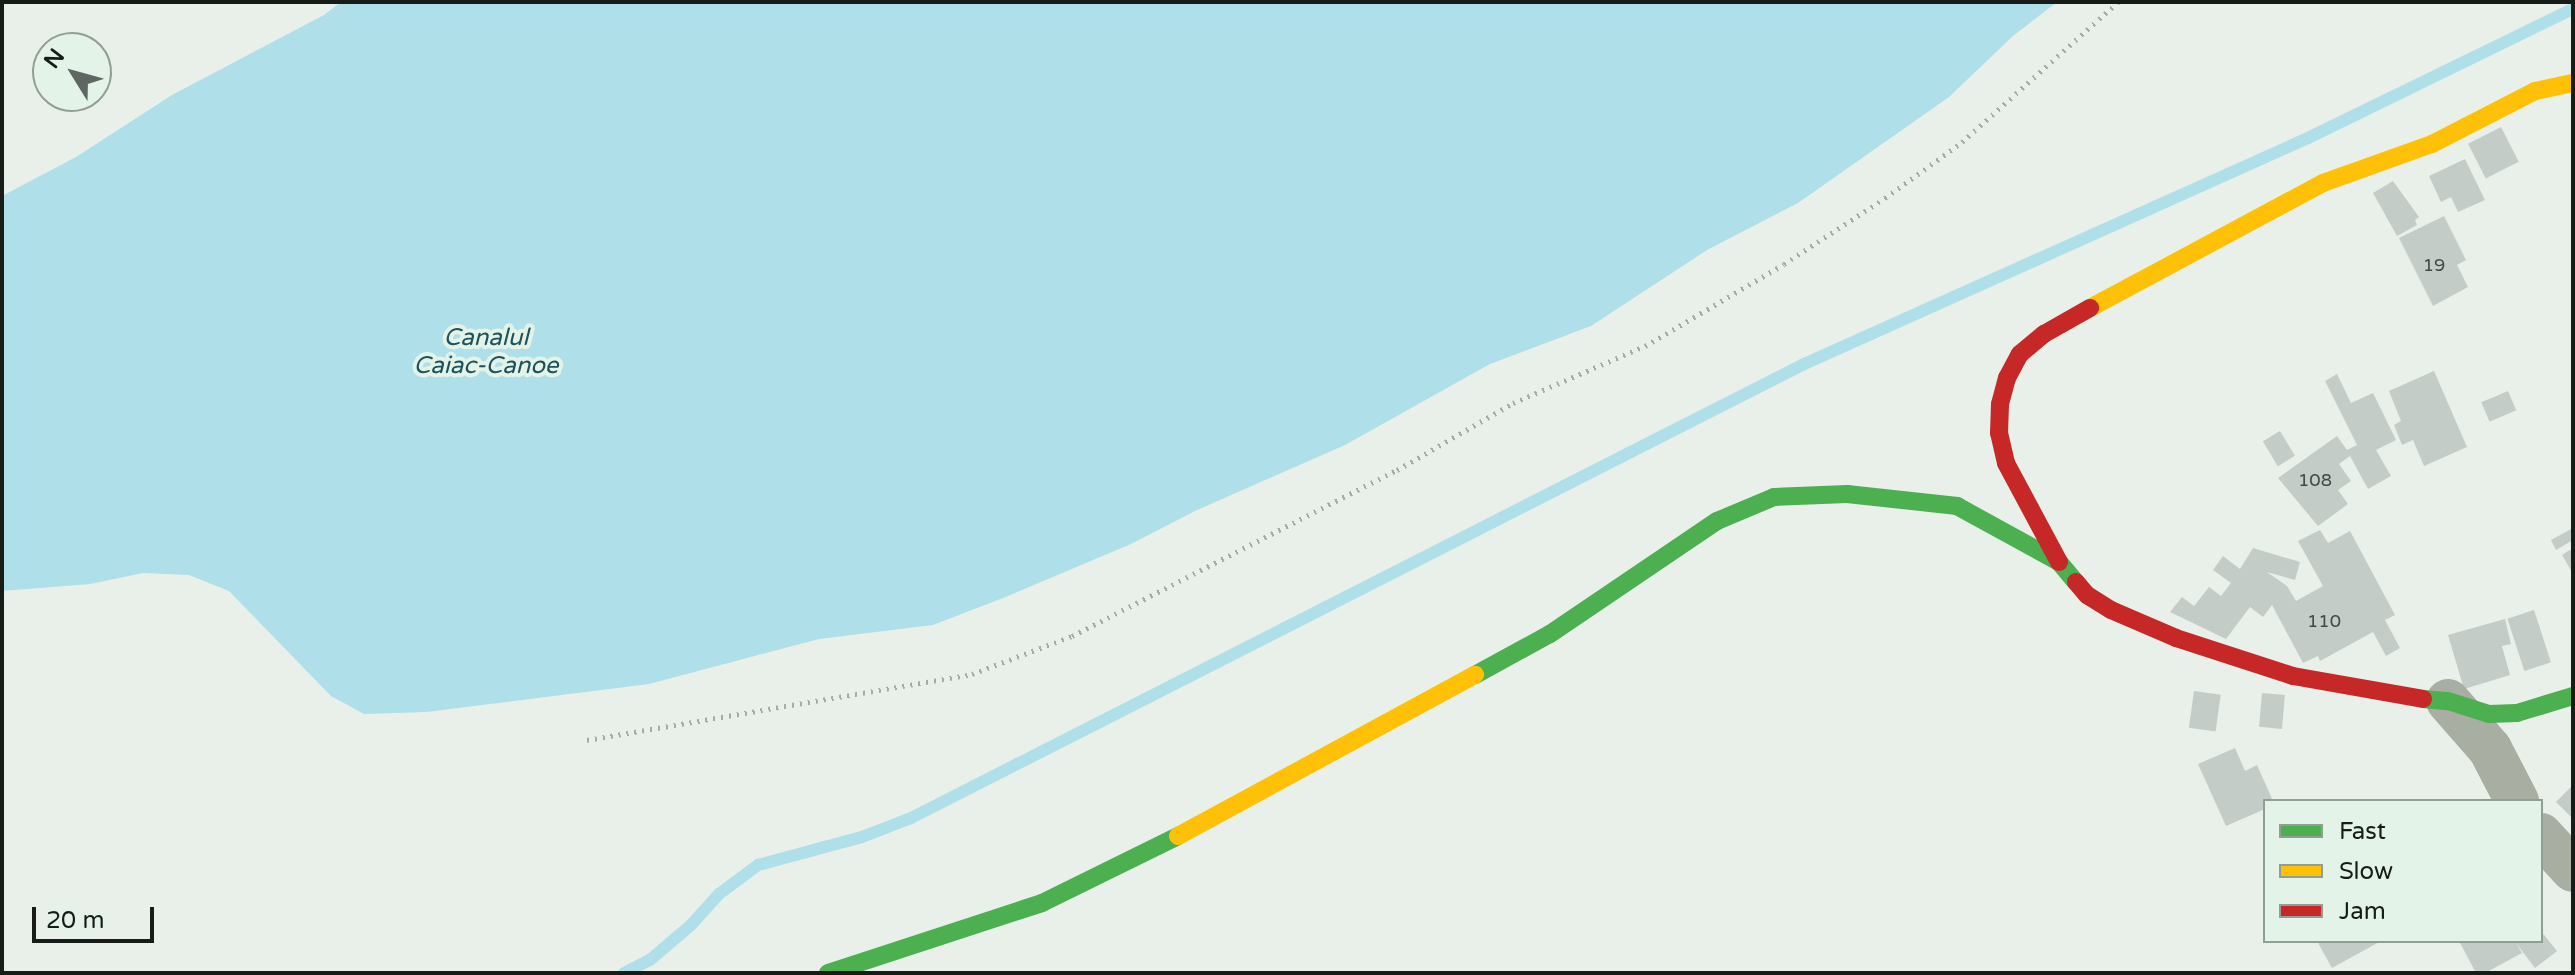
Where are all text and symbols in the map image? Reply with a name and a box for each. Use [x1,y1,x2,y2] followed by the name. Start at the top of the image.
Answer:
[32,32,112,112] north arrow
[39,44,70,74] text: N
[2423,254,2445,276] house number: 19
[414,324,558,380] water label: Canalul Caiac-Canoe
[2298,469,2332,491] house number: 108
[2307,610,2341,632] house number: 110
[2263,799,2543,943] legend
[2339,817,2386,846] text: Fast
[2339,857,2393,886] text: Slow
[36,891,158,941] scale bar
[2339,897,2386,926] text: Jam
[46,906,104,935] text: 20 m

